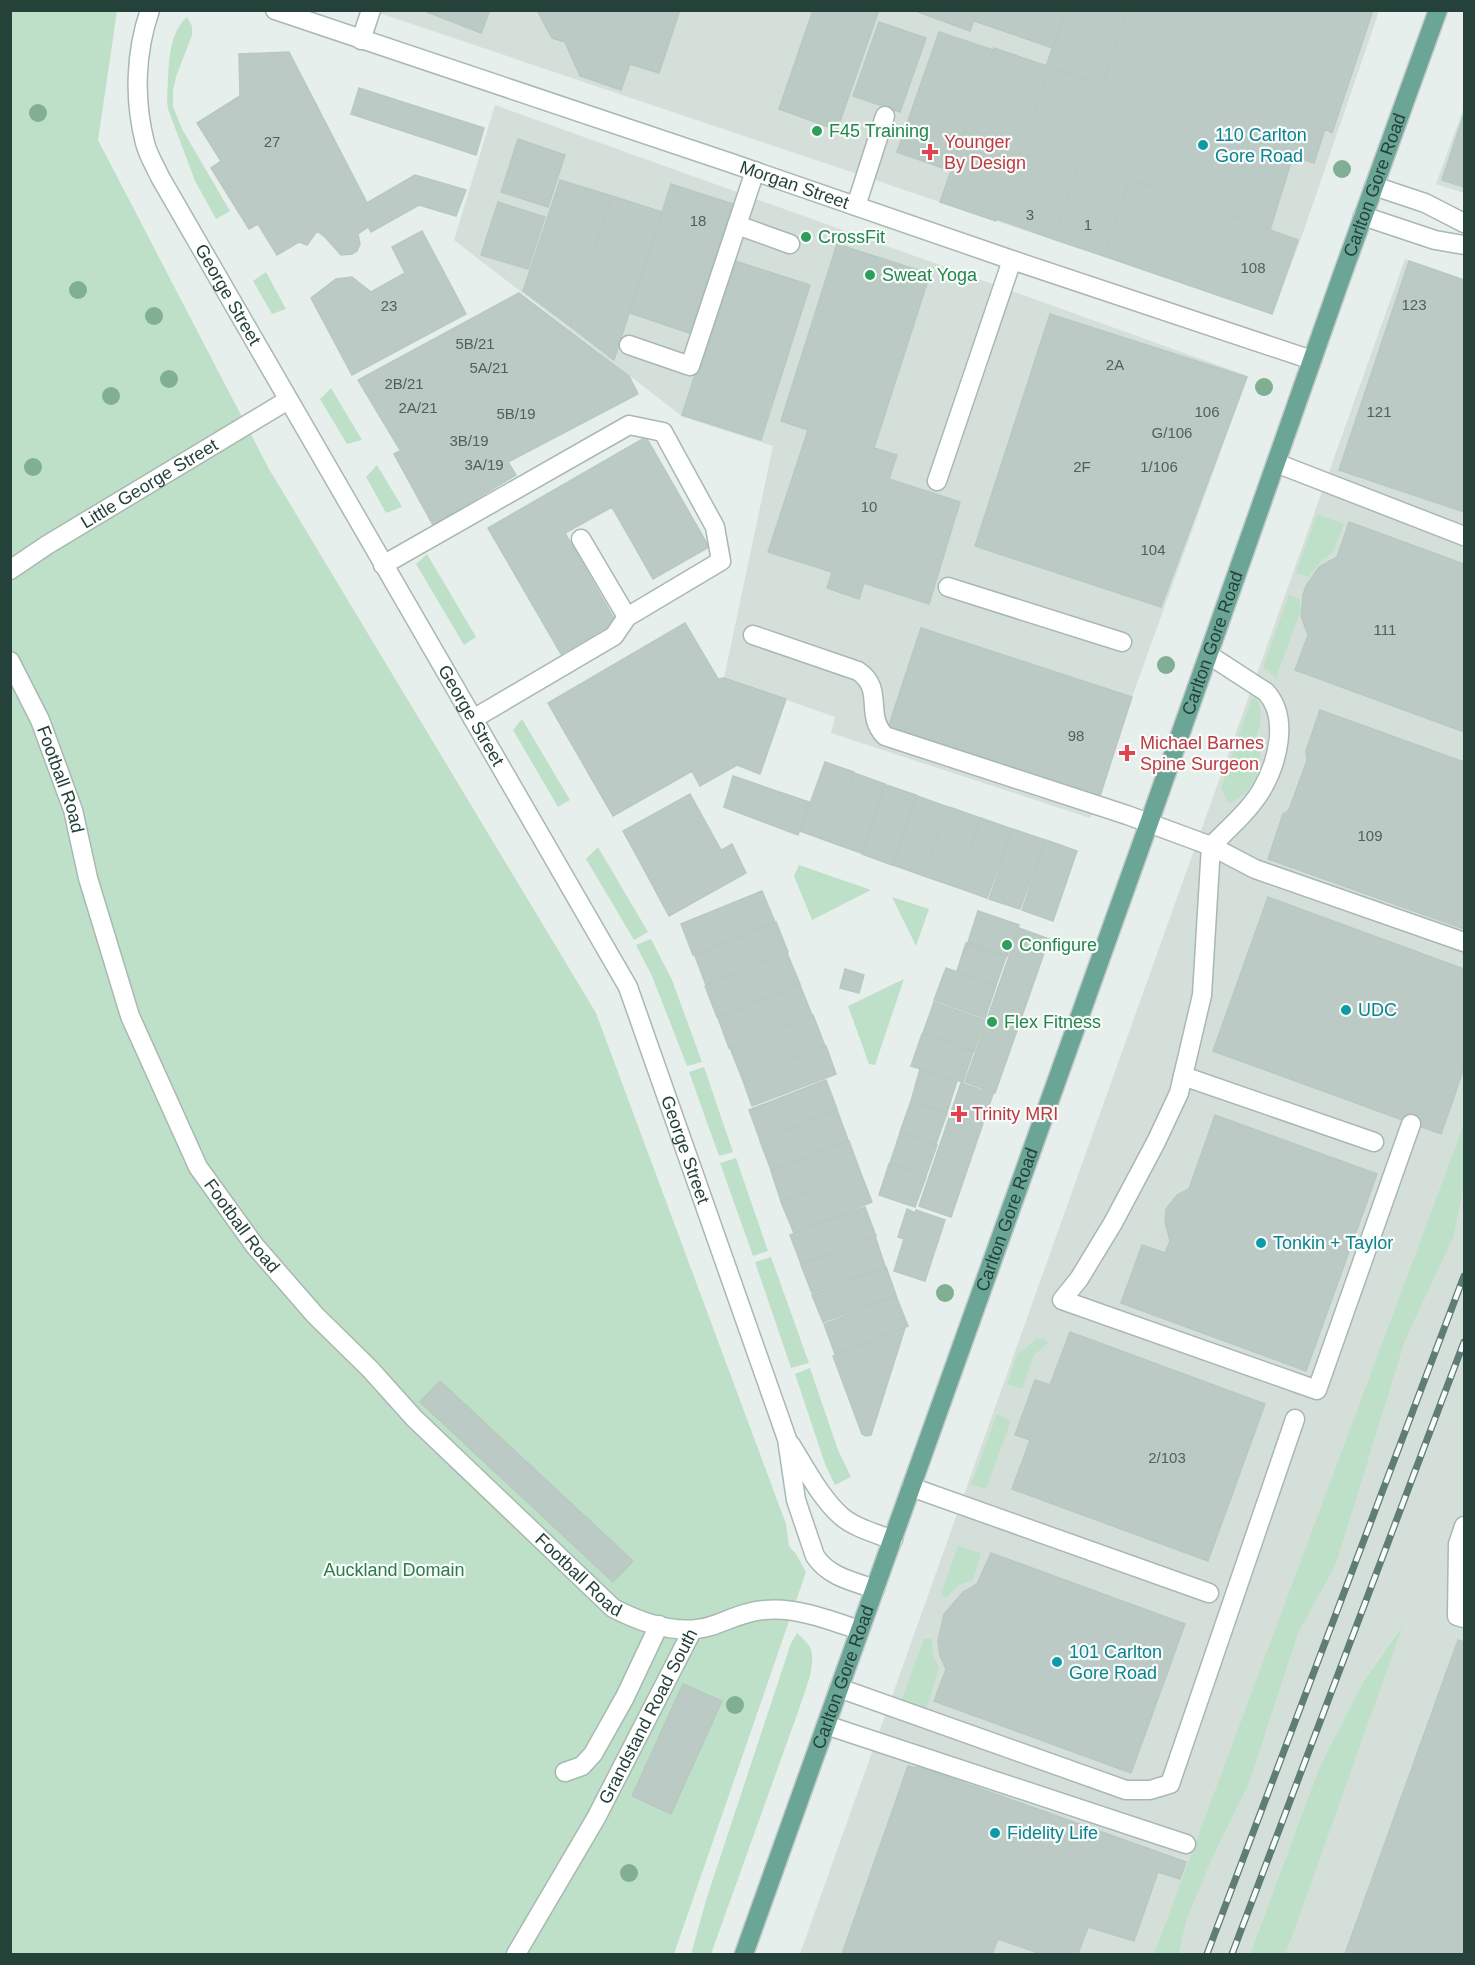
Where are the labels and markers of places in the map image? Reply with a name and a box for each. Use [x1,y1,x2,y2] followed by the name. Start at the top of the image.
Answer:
[829,121,929,141] place label: F45 Training
[810,124,824,138] marker: F45 Training
[1215,125,1307,166] place label: 110 Carlton Gore Road
[944,132,1026,173] place label: Younger By Design
[1196,138,1210,152] marker: 110 Carlton Gore Road
[921,143,939,161] marker: Younger By Design
[818,227,885,247] place label: CrossFit
[799,230,813,244] marker: CrossFit
[882,265,978,285] place label: Sweat Yoga
[863,268,877,282] marker: Sweat Yoga
[1140,733,1264,774] place label: Michael Barnes Spine Surgeon
[1118,744,1136,762] marker: Michael Barnes Spine Surgeon
[1019,935,1097,955] place label: Configure
[1000,938,1014,952] marker: Configure
[1358,1000,1397,1020] place label: UDC
[1339,1003,1353,1017] marker: UDC
[1004,1012,1101,1032] place label: Flex Fitness
[985,1015,999,1029] marker: Flex Fitness
[972,1104,1058,1124] place label: Trinity MRI
[950,1105,968,1123] marker: Trinity MRI
[1273,1233,1393,1253] place label: Tonkin + Taylor
[1254,1236,1268,1250] marker: Tonkin + Taylor
[1069,1642,1162,1683] place label: 101 Carlton Gore Road
[1050,1655,1064,1669] marker: 101 Carlton Gore Road
[1007,1823,1098,1843] place label: Fidelity Life
[988,1826,1002,1840] marker: Fidelity Life

